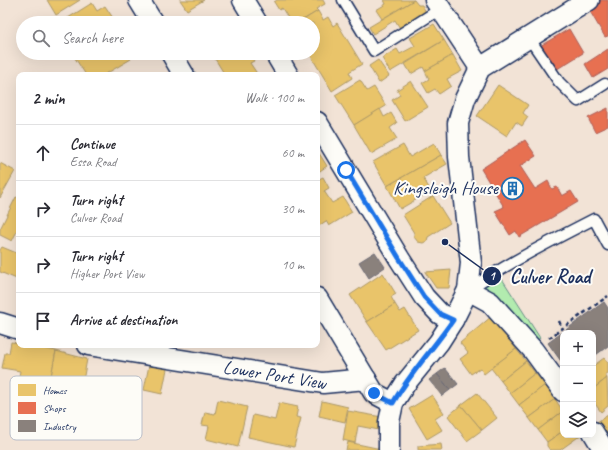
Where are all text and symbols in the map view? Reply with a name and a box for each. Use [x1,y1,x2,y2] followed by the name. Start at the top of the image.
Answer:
[16,16,320,60] search box
[30,27,52,49] icon: search
[62,29,123,48] text: Search here
[32,88,65,109] text: 2 min
[245,90,304,106] text: Walk · 100 m
[70,135,115,154] text: Continue
[32,142,54,164] icon: ahead
[282,145,304,161] text: 60 m
[70,154,116,170] text: Essa Road
[337,161,355,179] route start
[500,175,526,201] building icon: Kingsleigh House
[393,176,500,200] place label: Kingsleigh House
[70,191,123,210] text: Turn right
[32,198,54,220] icon: right
[282,201,304,217] text: 30 m
[70,210,122,226] text: Culver Road
[70,247,123,266] text: Turn right
[32,254,54,276] icon: right
[282,257,304,273] text: 10 m
[482,260,598,292] callout: Culver Road
[510,264,594,289] text: Culver Road
[70,266,145,282] text: Higher Port View
[489,268,496,284] text: 1
[32,310,54,332] icon: arrive
[70,311,177,330] text: Arrive at destination
[560,330,596,438] map controls
[560,330,596,366] button: +
[221,355,329,396] street label: Lower Port View
[560,366,596,402] button: −
[10,376,142,440] legend
[43,383,68,397] text: Homes
[365,384,383,402] route end
[43,401,67,415] text: Shops
[560,402,596,438] button: layers
[43,419,77,433] text: Industry

